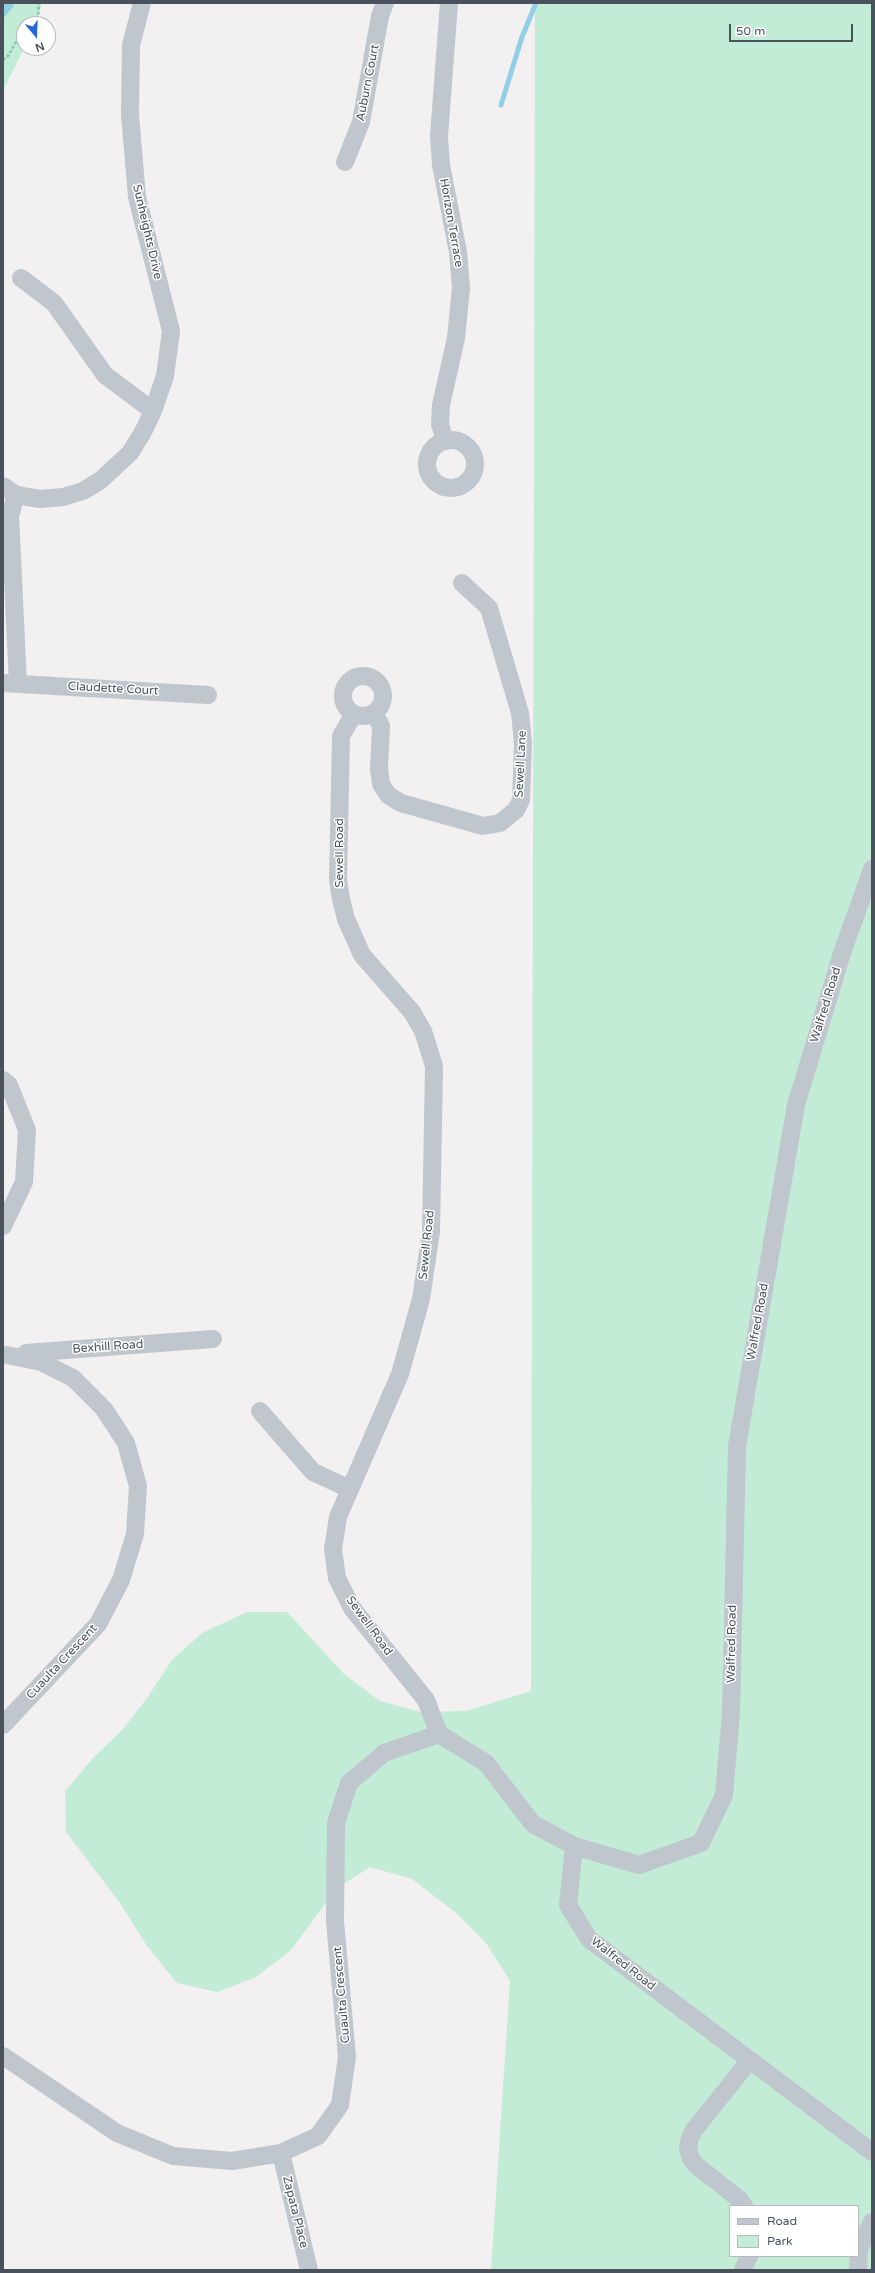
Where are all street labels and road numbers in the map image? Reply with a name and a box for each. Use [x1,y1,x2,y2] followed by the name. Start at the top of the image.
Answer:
[353,43,383,123] street label: Auburn Court
[436,177,466,269] street label: Horizon Terrace
[129,183,165,281] street label: Sunheights Drive
[67,679,159,699] street label: Claudette Court
[512,730,530,798] street label: Sewell Lane
[333,818,347,888] street label: Sewell Road
[808,966,844,1044] street label: Walfred Road
[416,1210,438,1280] street label: Sewell Road
[744,1282,772,1362] street label: Walfred Road
[72,1337,144,1357] street label: Bexhill Road
[343,1594,395,1658] street label: Sewell Road
[724,1605,740,1683] street label: Walfred Road
[24,1622,100,1702] street label: Cuaulta Crescent
[588,1934,658,1994] street label: Walfred Road
[331,1946,353,2044] street label: Cuaulta Crescent
[279,2174,311,2250] street label: Zapata Place

